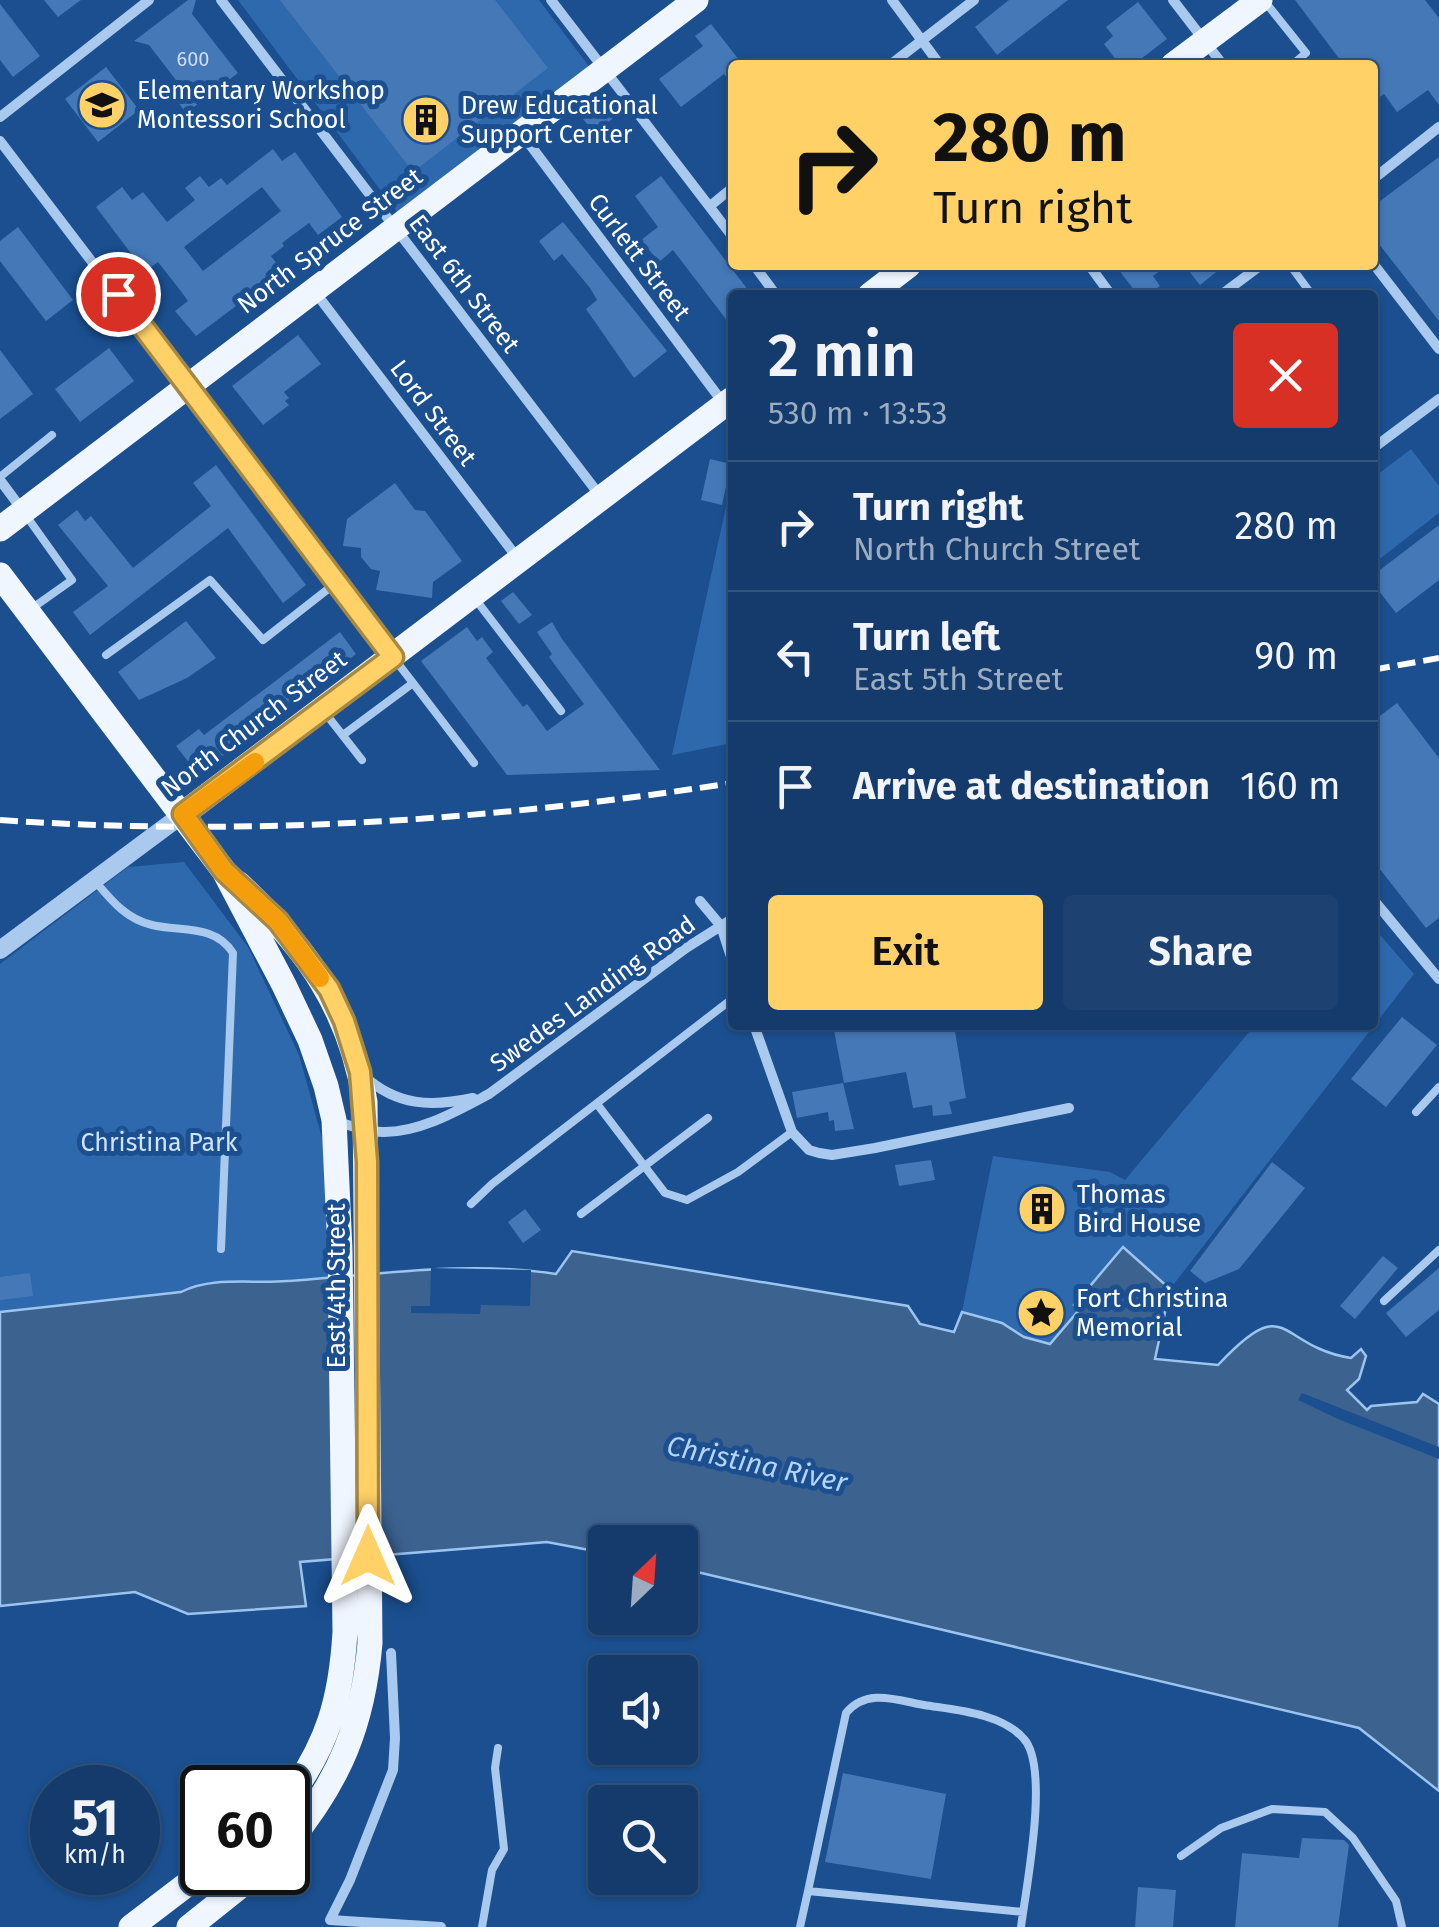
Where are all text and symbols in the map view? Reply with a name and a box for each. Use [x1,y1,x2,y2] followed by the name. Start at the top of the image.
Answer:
[177,47,209,71] house number: 600
[137,76,385,135] place label: Elementary Workshop Montessori School
[76,79,128,131] school or university icon: Elementary Workshop Montessori School
[461,91,658,150] place label: Drew Educational Support Center
[400,94,452,146] building icon: Drew Educational Support Center
[933,96,1127,180] text: 280 m
[768,100,898,230] icon: right
[232,161,429,320] street label: North Spruce Street
[933,181,1132,235] text: Turn right
[582,188,697,327] street label: Curlett Street
[402,209,526,360] street label: East 6th Street
[76,252,161,337] pin
[91,267,146,322] icon: arrive
[768,320,916,392] text: 2 min
[1233,323,1338,428] button: close
[383,354,483,473] street label: Lord Street
[768,394,948,432] text: 530 m · 13:53
[853,484,1023,530] text: Turn right
[768,499,823,554] icon: right
[1234,503,1338,549] text: 280 m
[853,530,1140,568] text: North Church Street
[853,614,1000,660] text: Turn left
[768,629,823,684] icon: left
[1254,633,1338,679] text: 90 m
[155,644,353,804] street label: North Church Street
[853,660,1063,698] text: East 5th Street
[768,759,823,814] icon: arrive
[853,763,1210,809] text: Arrive at destination
[1240,763,1341,809] text: 160 m
[768,895,1043,1010] button: Exit
[1063,895,1338,1010] button: Share
[484,909,702,1079] street label: Swedes Landing Road
[81,1128,238,1158] park label: Christina Park
[1077,1180,1201,1239] place label: Thomas Bird House
[1016,1183,1068,1235] building icon: Thomas Bird House
[322,1202,352,1369] street label: East 4th Street
[1076,1284,1228,1343] place label: Fort Christina Memorial
[1015,1287,1067,1339] place icon: Fort Christina Memorial
[664,1429,851,1499] water label: Christina River
[316,1504,420,1608] position arrow
[588,1525,698,1635] north arrow
[588,1525,698,1895] map controls
[588,1655,698,1765] button: sound
[180,1765,310,1895] speed limit sign: 60
[588,1785,698,1895] button: search
[71,1788,119,1848] text: 51
[64,1840,126,1870] text: km/h

